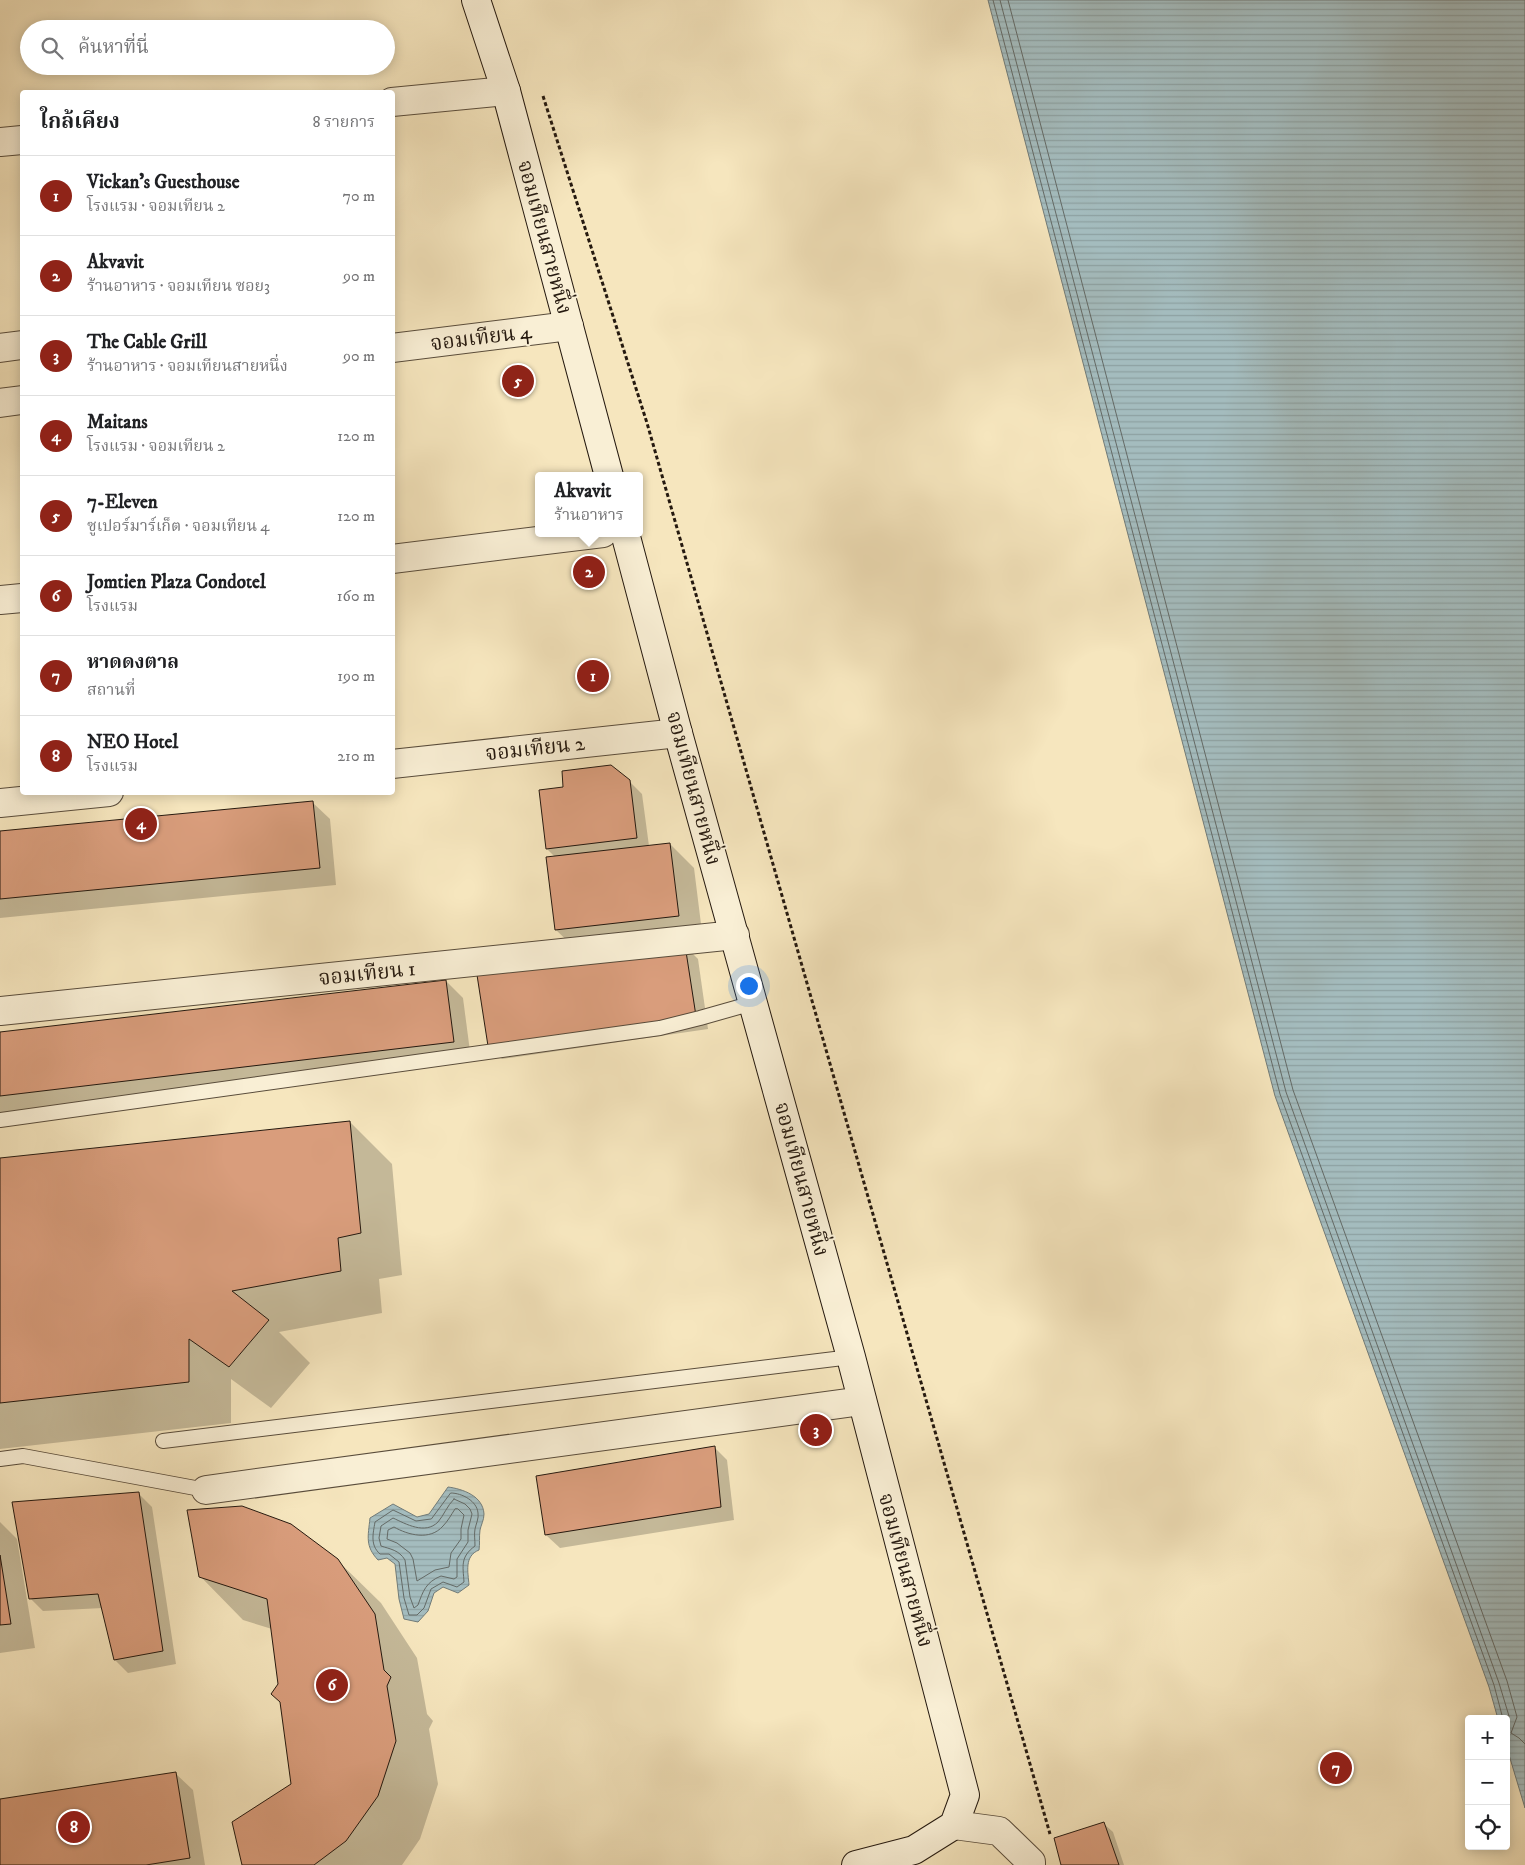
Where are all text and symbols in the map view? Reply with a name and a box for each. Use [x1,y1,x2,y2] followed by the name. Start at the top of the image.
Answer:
[20,20,395,75] search box
[38,34,66,62] icon: search
[78,36,149,59] text: ค้นหาที่นี่
[40,109,120,135] text: ใกล้เคียง
[313,112,375,132] text: 8 รายการ
[511,156,581,317] street label: จอมเทียนสายหนึ่ง
[87,171,240,194] text: Vickan's Guesthouse
[53,186,59,206] text: 1
[343,186,375,206] text: 70 m
[87,196,225,216] text: โรงแรม · จอมเทียน 2
[87,251,144,274] text: Akvavit
[52,266,60,286] text: 2
[343,266,375,286] text: 90 m
[87,276,270,296] text: ร้านอาหาร · จอมเทียน ซอย3
[429,319,534,357] street label: จอมเทียน 4
[87,331,207,354] text: The Cable Grill
[53,346,59,366] text: 3
[343,346,375,366] text: 90 m
[87,356,288,376] text: ร้านอาหาร · จอมเทียนสายหนึ่ง
[502,362,534,400] pin: 5
[87,411,148,434] text: Maitans
[51,426,61,446] text: 4
[337,426,375,446] text: 120 m
[87,436,225,456] text: โรงแรม · จอมเทียน 2
[535,472,643,537] popup
[554,480,611,503] text: Akvavit
[87,491,158,514] text: 7-Eleven
[554,505,624,525] text: ร้านอาหาร
[52,506,60,526] text: 5
[337,506,375,526] text: 120 m
[87,516,270,536] text: ซูเปอร์มาร์เก็ต · จอมเทียน 4
[573,553,605,591] pin: 2
[87,571,266,594] text: Jomtien Plaza Condotel
[52,586,60,606] text: 6
[337,586,375,606] text: 160 m
[87,596,138,616] text: โรงแรม
[87,651,179,674] text: หาดดงตาล
[577,657,609,695] pin: 1
[52,666,60,686] text: 7
[337,666,375,686] text: 190 m
[87,680,135,700] text: สถานที่
[660,707,730,868] street label: จอมเทียนสายหนึ่ง
[87,731,178,754] text: NEO Hotel
[484,731,587,767] street label: จอมเทียน 2
[52,746,60,766] text: 8
[337,746,375,766] text: 210 m
[87,756,138,776] text: โรงแรม
[125,805,157,843] pin: 4
[317,956,417,992] street label: จอมเทียน 1
[736,973,762,999] your location
[768,1098,838,1259] street label: จอมเทียนสายหนึ่ง
[800,1411,832,1449] pin: 3
[872,1489,942,1650] street label: จอมเทียนสายหนึ่ง
[316,1666,348,1704] pin: 6
[1465,1715,1510,1850] map controls
[1465,1715,1510,1760] button: +
[1320,1749,1352,1787] pin: 7
[1465,1760,1510,1805] button: −
[1465,1805,1510,1850] button: locate
[58,1808,90,1846] pin: 8

